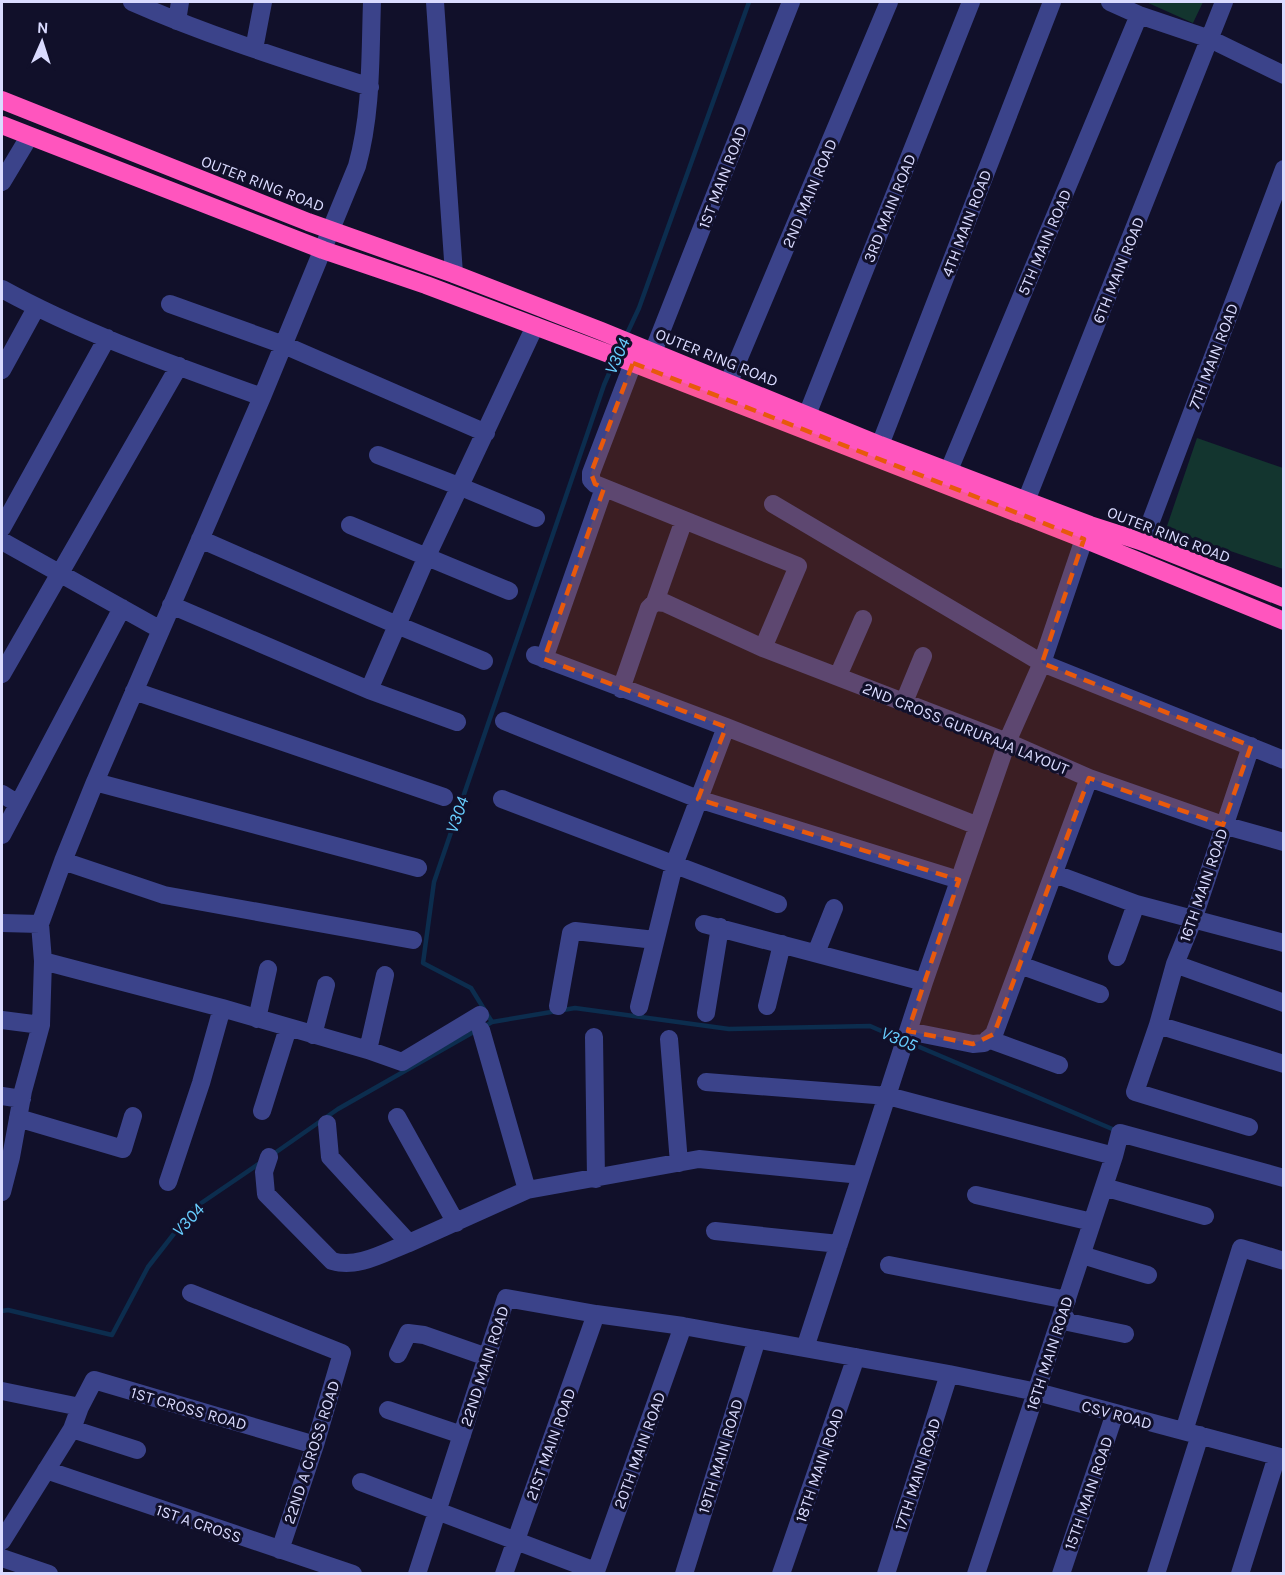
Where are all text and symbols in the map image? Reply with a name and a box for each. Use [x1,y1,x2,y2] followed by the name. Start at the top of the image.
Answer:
[12,12,72,72] north arrow
[37,18,49,37] text: N
[694,123,751,231] street label: 1ST MAIN ROAD
[778,136,841,250] street label: 2ND MAIN ROAD
[198,151,327,216] street label: OUTER RING ROAD
[859,151,920,265] street label: 3RD MAIN ROAD
[937,167,996,279] street label: 4TH MAIN ROAD
[1014,186,1075,298] street label: 5TH MAIN ROAD
[1088,214,1149,326] street label: 6TH MAIN ROAD
[1185,301,1242,412] street label: 7TH MAIN ROAD
[653,324,781,391] street label: OUTER RING ROAD
[599,334,635,378] water label: V304
[1104,502,1233,567] street label: OUTER RING ROAD
[860,678,1072,779] street label: 2ND CROSS GURURAJA LAYOUT
[441,793,474,836] water label: V304
[1175,826,1232,944] street label: 16TH MAIN ROAD
[877,1022,921,1056] water label: V305
[167,1198,209,1241] water label: V304
[1022,1294,1077,1413] street label: 16TH MAIN ROAD
[456,1303,513,1429] street label: 22ND MAIN ROAD
[279,1378,344,1526] street label: 22ND A CROSS ROAD
[129,1383,249,1434] street label: 1ST CROSS ROAD
[521,1386,580,1503] street label: 21ST MAIN ROAD
[609,1389,669,1511] street label: 20TH MAIN ROAD
[1080,1396,1154,1433] street label: CSV ROAD
[694,1397,747,1516] street label: 19TH MAIN ROAD
[791,1406,848,1525] street label: 18TH MAIN ROAD
[890,1416,945,1533] street label: 17TH MAIN ROAD
[1060,1434,1117,1552] street label: 15TH MAIN ROAD
[154,1500,244,1547] street label: 1ST A CROSS

